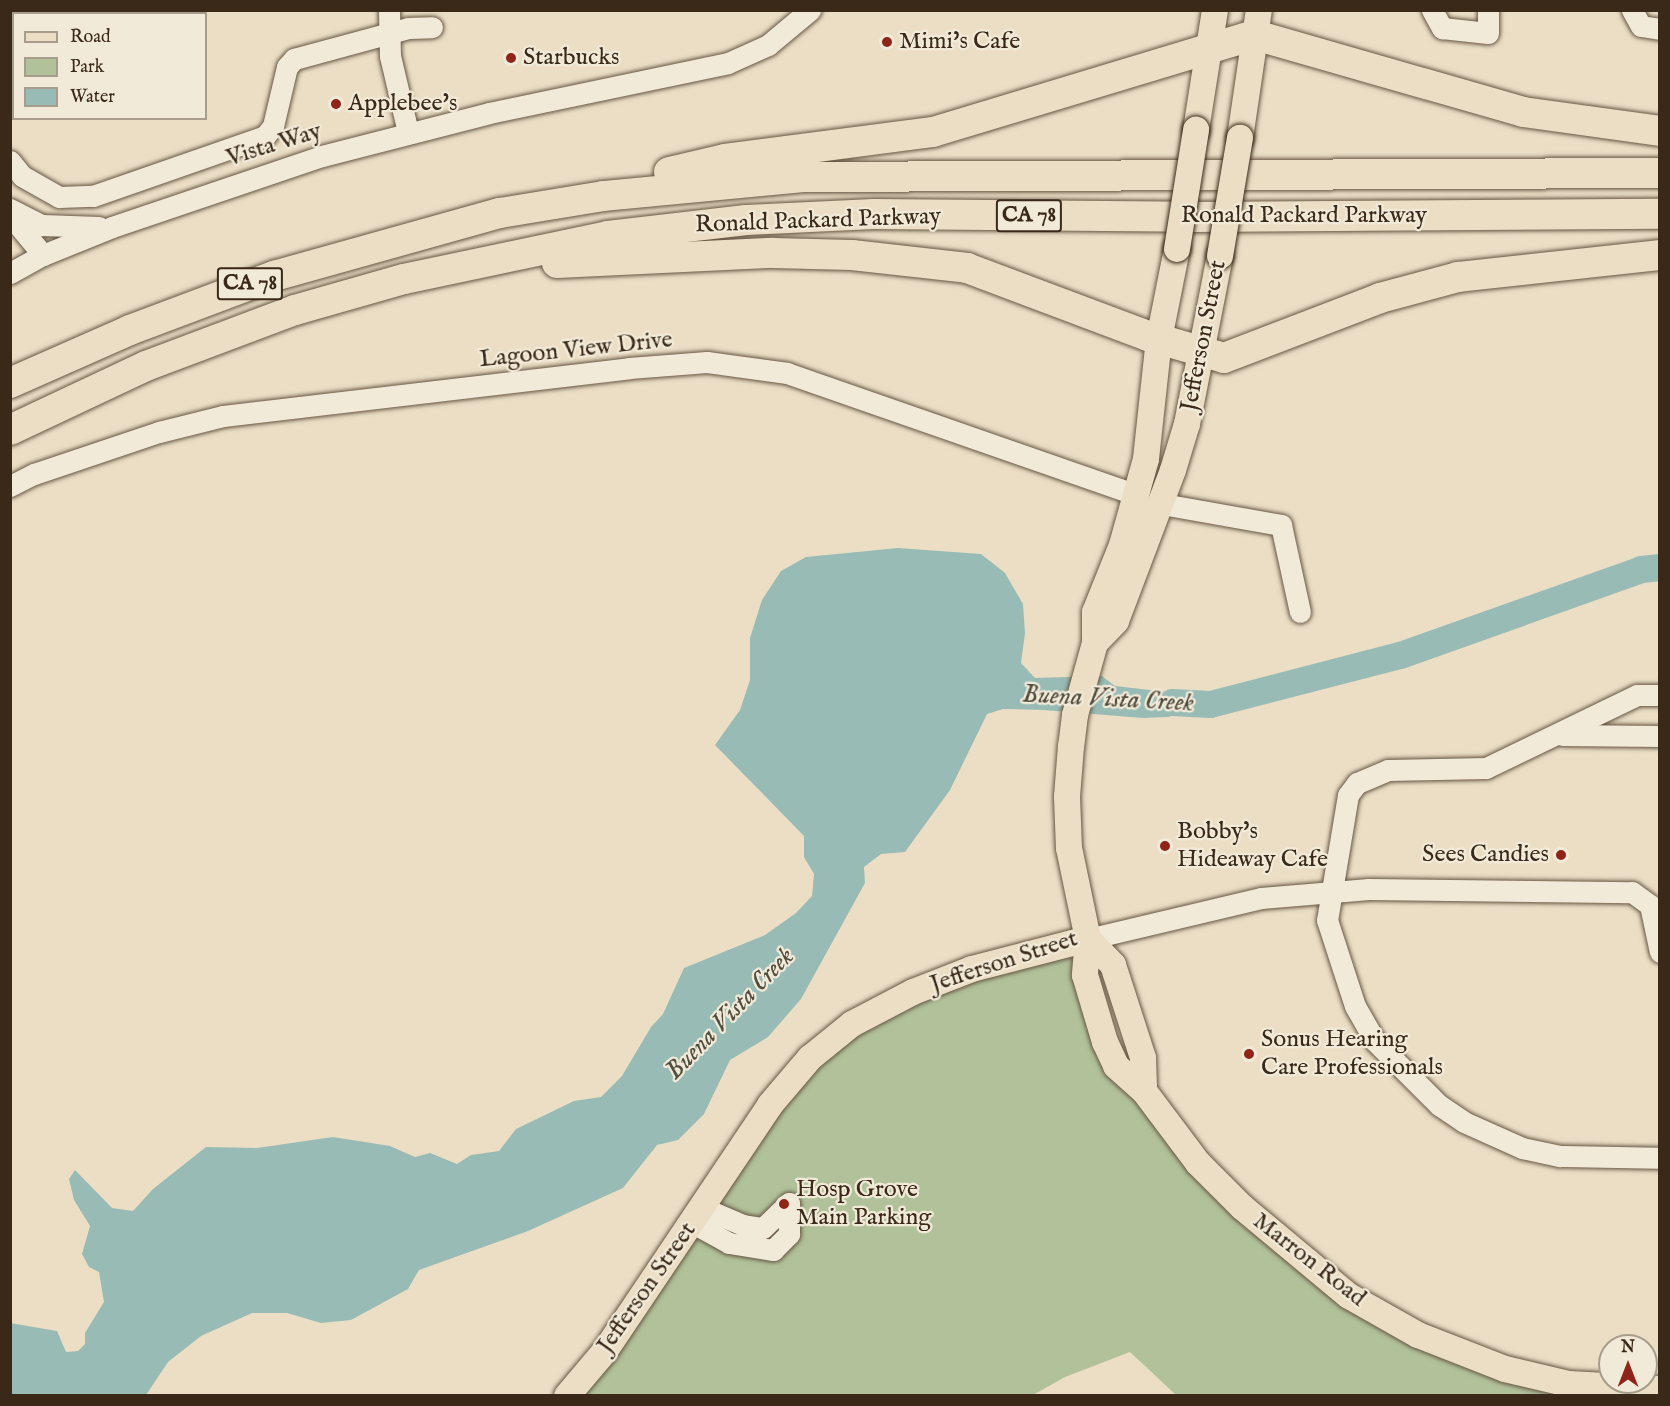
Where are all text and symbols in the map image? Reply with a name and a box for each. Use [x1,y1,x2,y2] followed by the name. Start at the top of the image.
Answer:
[12,12,207,120] legend
[70,26,111,49] text: Road
[899,28,1020,56] place label: Mimi's Cafe
[880,35,894,49] marker: Mimi's Cafe
[523,44,619,72] place label: Starbucks
[504,51,518,65] marker: Starbucks
[70,56,104,79] text: Park
[70,86,115,109] text: Water
[348,90,457,118] place label: Applebee's
[329,97,343,111] marker: Applebee's
[223,117,325,173] street label: Vista Way
[994,197,1064,235] road number: CA 78
[694,202,942,240] street label: Ronald Packard Parkway
[1181,202,1427,230] street label: Ronald Packard Parkway
[1175,258,1233,414] street label: Jefferson Street
[216,265,284,303] road number: CA 78
[478,326,674,374] street label: Lagoon View Drive
[1021,679,1195,719] water label: Buena Vista Creek
[1177,818,1328,874] place label: Bobby's Hideaway Cafe
[1158,839,1172,853] marker: Bobby's Hideaway Cafe
[1422,841,1549,869] place label: Sees Candies
[1554,848,1568,862] marker: Sees Candies
[927,925,1081,999] street label: Jefferson Street
[659,941,801,1087] water label: Buena Vista Creek
[1261,1026,1443,1082] place label: Sonus Hearing Care Professionals
[1242,1047,1256,1061] marker: Sonus Hearing Care Professionals
[796,1176,931,1232] place label: Hosp Grove Main Parking
[777,1197,791,1211] marker: Hosp Grove Main Parking
[1247,1207,1371,1313] street label: Marron Road
[591,1217,703,1359] street label: Jefferson Street
[1598,1334,1658,1394] north arrow
[1621,1338,1635,1358] text: N

